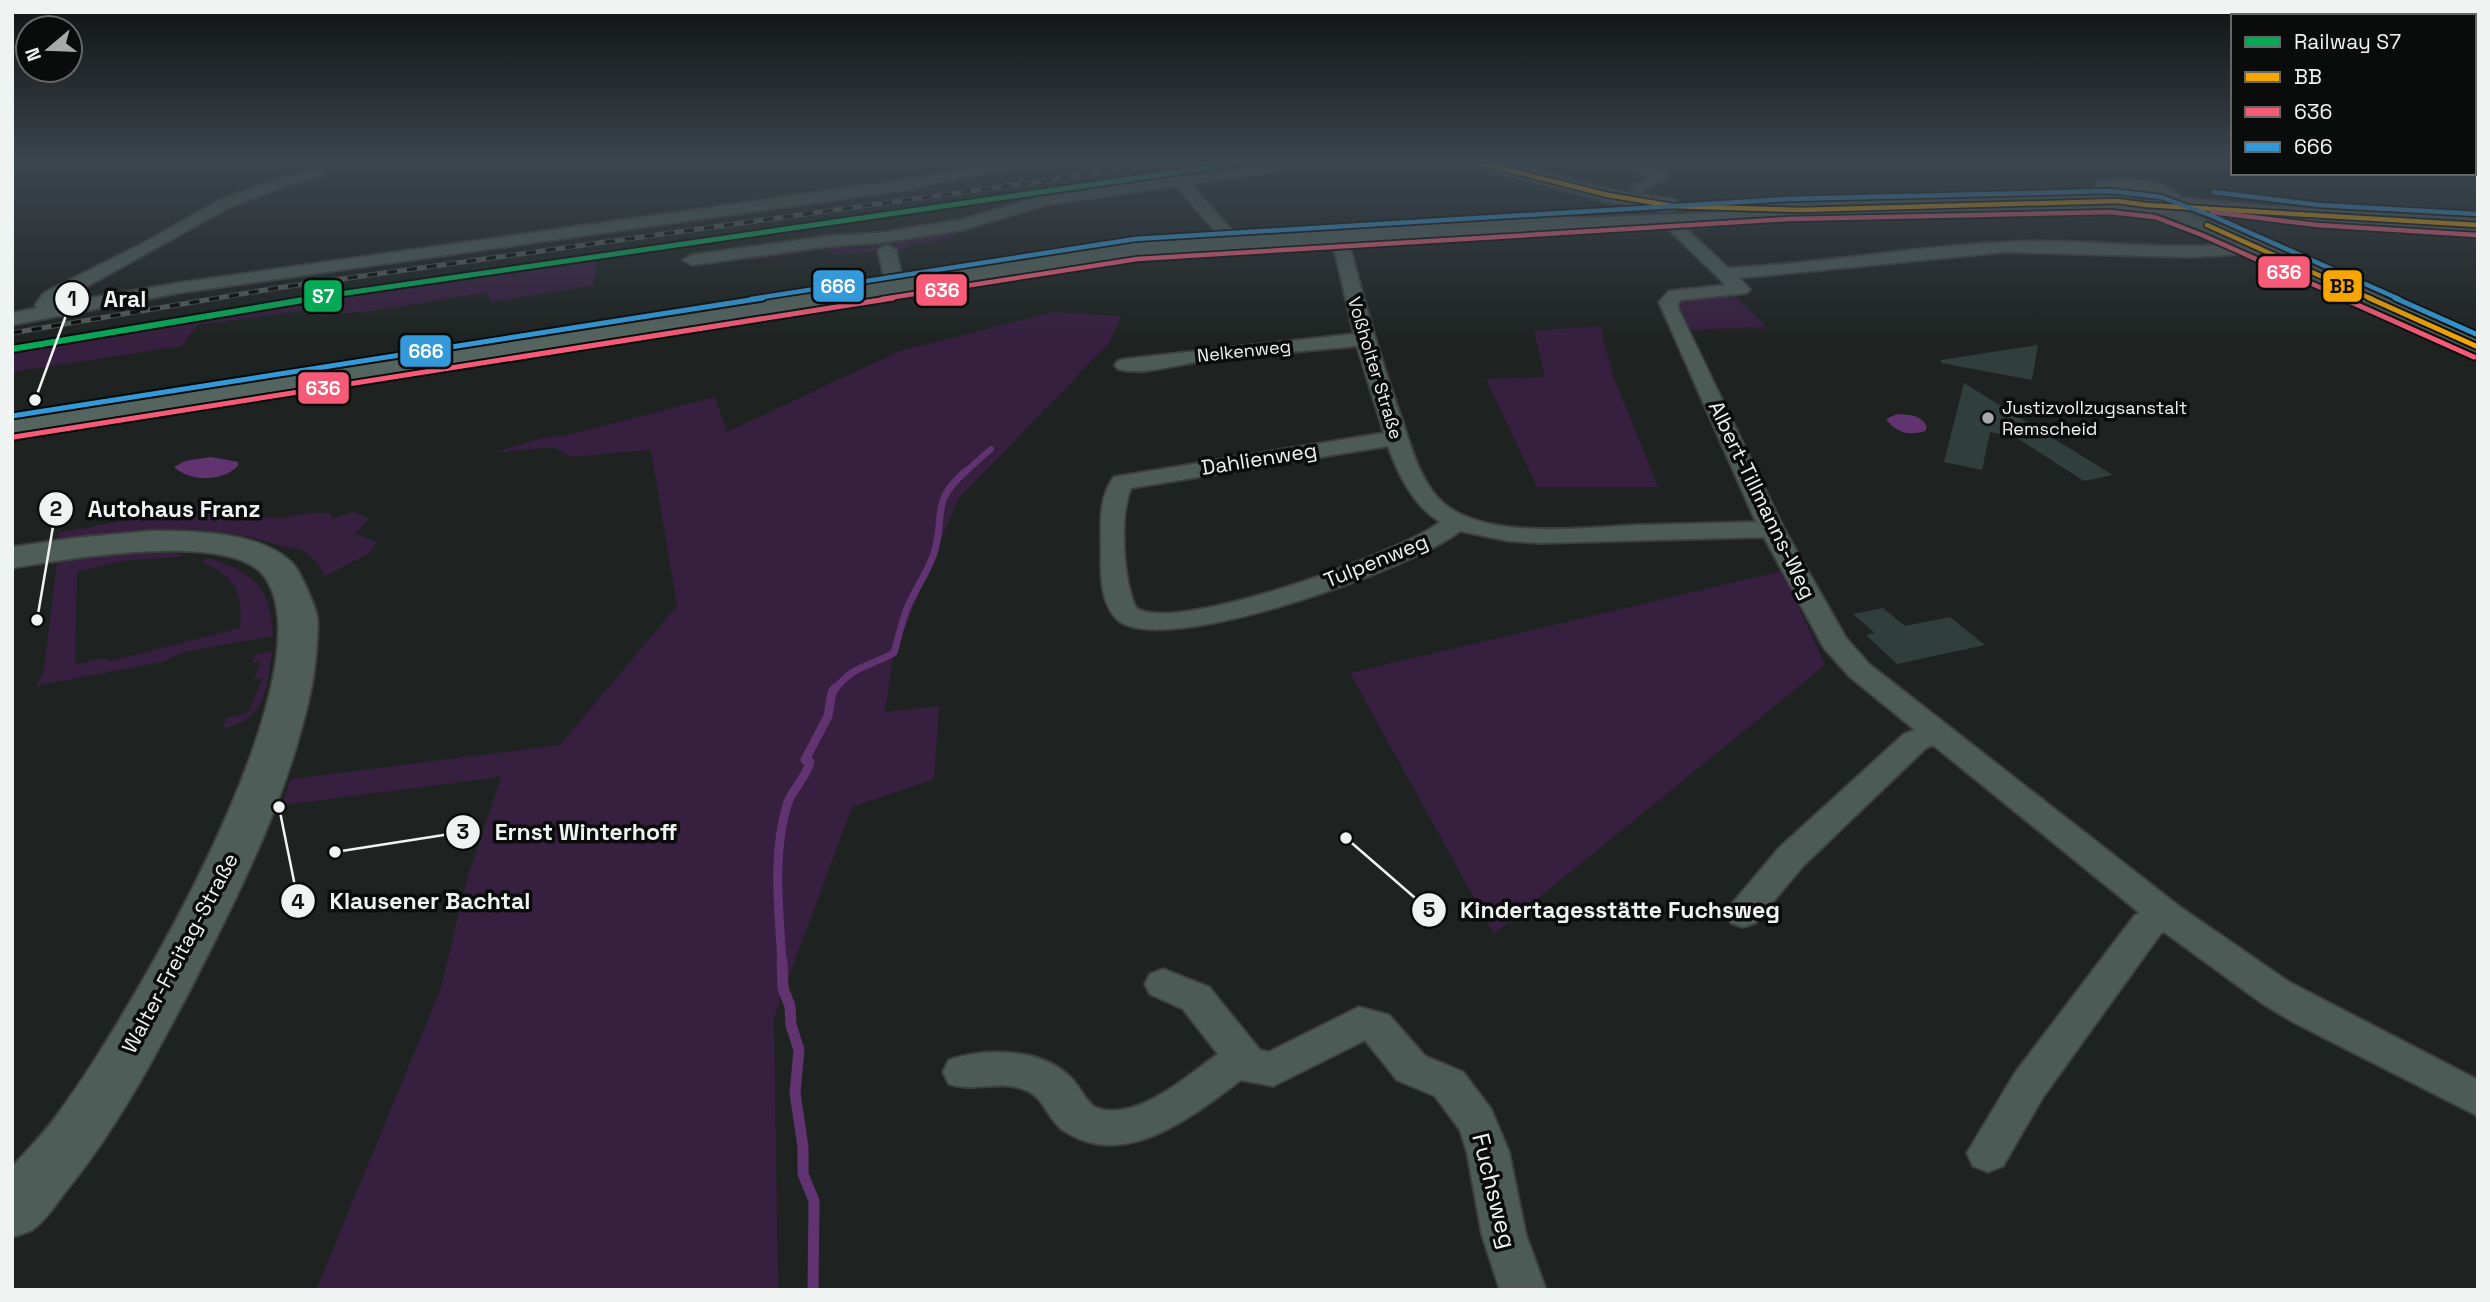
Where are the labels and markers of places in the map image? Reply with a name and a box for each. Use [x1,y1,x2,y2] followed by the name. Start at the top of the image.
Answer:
[55,277,161,321] callout: Aral
[2002,396,2187,440] place label: Justizvollzugsanstalt Remscheid
[1980,410,1996,426] marker: Justizvollzugsanstalt Remscheid
[39,487,274,531] callout: Autohaus Franz
[446,810,691,854] callout: Ernst Winterhoff
[280,879,544,923] callout: Klausener Bachtal
[1411,888,1794,932] callout: Kindertagesstätte Fuchsweg

